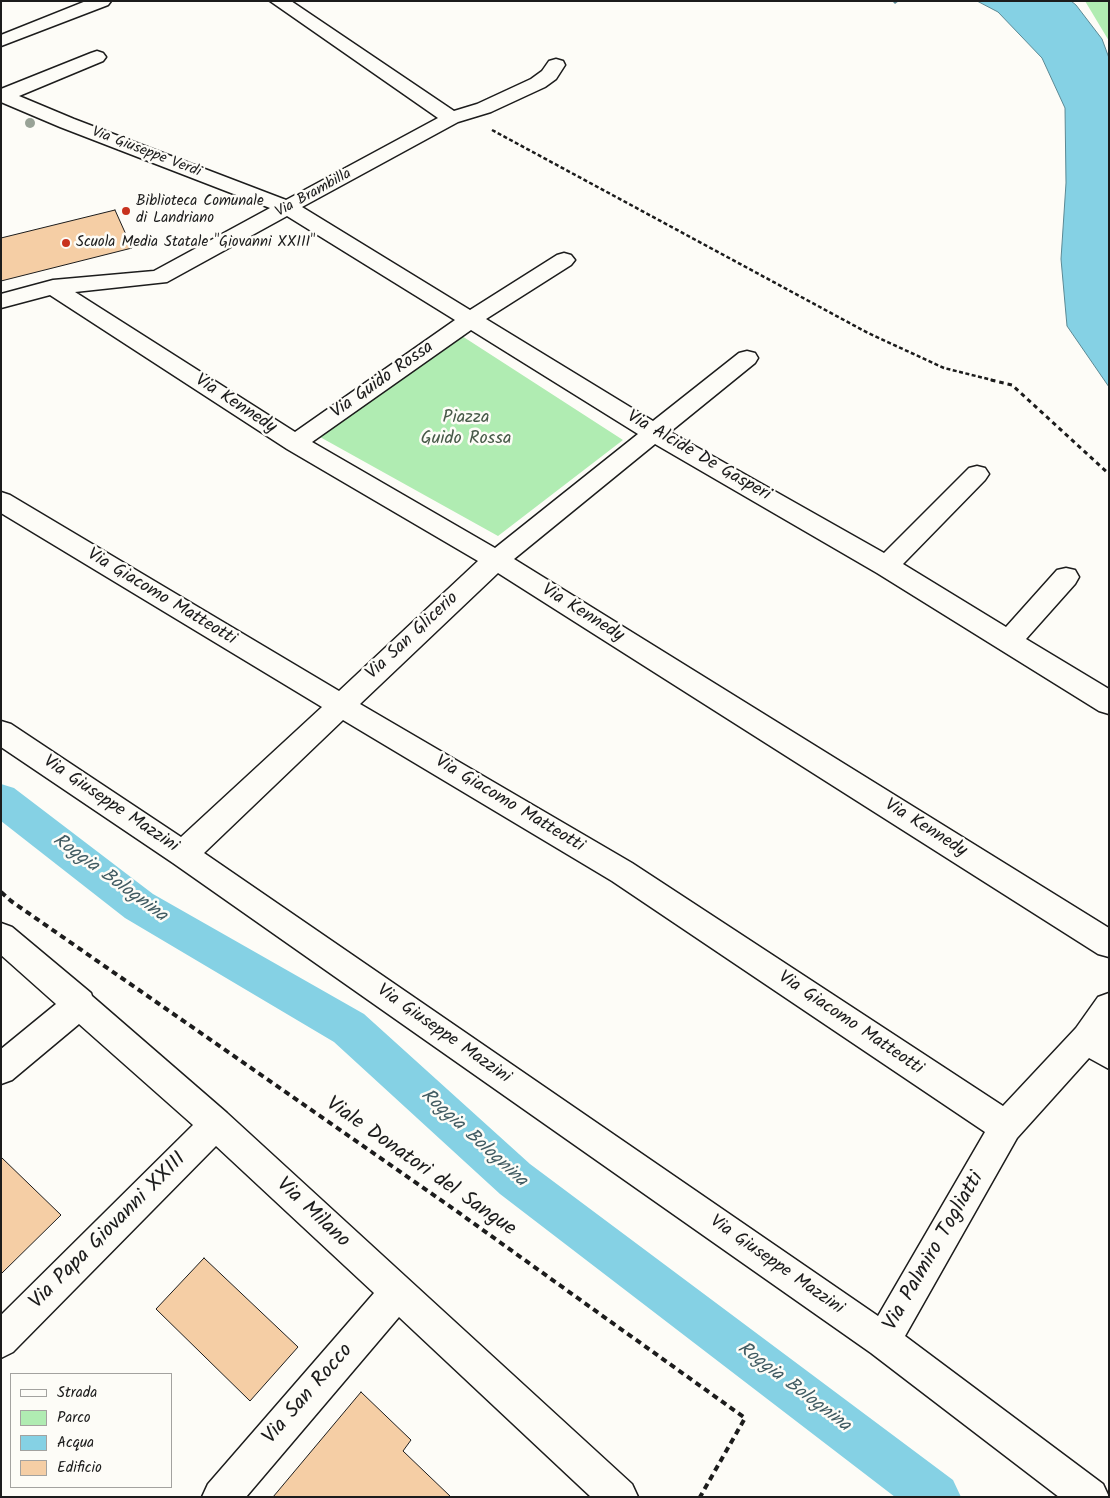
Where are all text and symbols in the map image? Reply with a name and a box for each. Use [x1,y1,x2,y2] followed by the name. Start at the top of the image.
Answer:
[89,124,203,182] street label: Via Giuseppe Verdi
[273,166,355,222] street label: Via Brambilla
[136,193,264,228] place label: Biblioteca Comunale di Landriano
[120,205,132,217] marker: Biblioteca Comunale di Landriano
[76,234,315,252] place label: Scuola Media Statale "Giovanni XXIII"
[60,237,72,249] marker: Scuola Media Statale "Giovanni XXIII"
[328,338,438,424] street label: Via Guido Rossa
[190,371,280,439] street label: Via Kennedy
[622,407,774,507] street label: Via Alcide De Gasperi
[421,408,511,450] park label: Piazza Guido Rossa
[83,545,239,651] street label: Via Giacomo Matteotti
[537,580,627,648] street label: Via Kennedy
[362,589,464,685] street label: Via San Glicerio
[38,752,182,858] street label: Via Giuseppe Mazzini
[431,752,587,858] street label: Via Giacomo Matteotti
[880,795,970,863] street label: Via Kennedy
[47,830,171,928] water label: Roggia Bolognina
[773,967,927,1081] street label: Via Giacomo Matteotti
[372,981,514,1089] street label: Via Giuseppe Mazzini
[415,1085,531,1193] water label: Roggia Bolognina
[320,1093,520,1243] street label: Viale Donatori del Sangue
[25,1148,193,1316] street label: Via Papa Giovanni XXIII
[879,1168,991,1336] street label: Via Palmiro Togliatti
[270,1174,354,1254] street label: Via Milano
[705,1212,847,1320] street label: Via Giuseppe Mazzini
[732,1338,854,1438] water label: Roggia Bolognina
[258,1340,360,1450] street label: Via San Rocco
[10,1373,172,1488] legend
[57,1381,97,1405] text: Strada
[57,1406,91,1430] text: Parco
[57,1431,94,1455] text: Acqua
[57,1456,102,1480] text: Edificio

